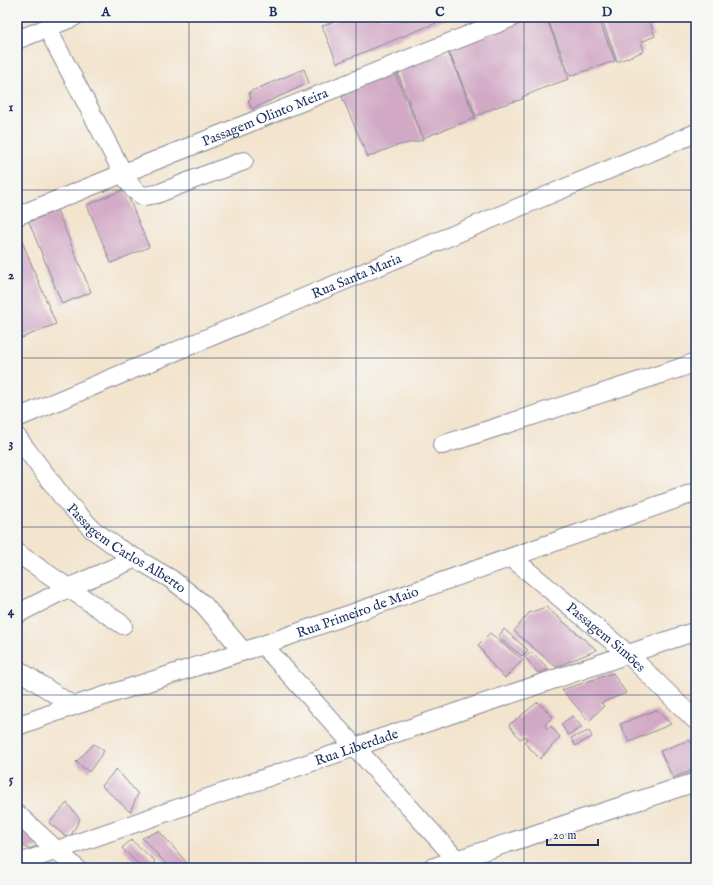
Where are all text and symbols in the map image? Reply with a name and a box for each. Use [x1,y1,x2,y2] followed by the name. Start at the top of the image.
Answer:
[101,4,112,21] text: A
[269,4,278,21] text: B
[435,4,445,21] text: C
[602,4,613,21] text: D
[199,84,332,151] street label: Passagem Olinto Meira
[9,99,14,116] text: 1
[309,249,405,303] street label: Rua Santa Maria
[8,267,14,284] text: 2
[9,435,14,452] text: 3
[63,500,190,598] street label: Passagem Carlos Alberto
[294,583,421,642] street label: Rua Primeiro de Maio
[562,599,649,676] street label: Passagem Simões
[8,603,15,620] text: 4
[312,725,401,770] street label: Rua Liberdade
[9,771,14,788] text: 5
[547,821,598,847] scale bar
[553,828,576,843] text: 20 m

